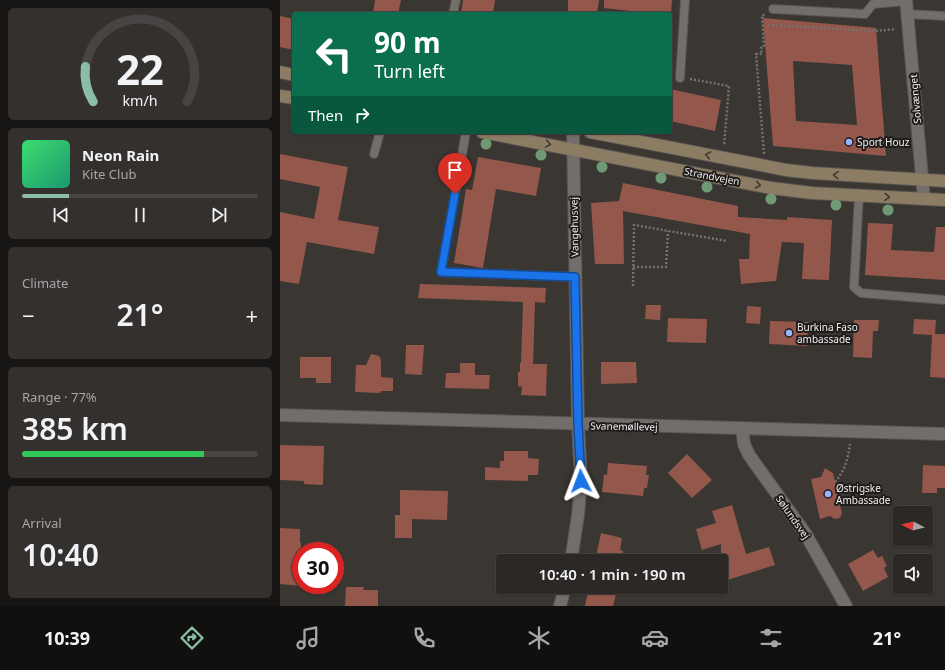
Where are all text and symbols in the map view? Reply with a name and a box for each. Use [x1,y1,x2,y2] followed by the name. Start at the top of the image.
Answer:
[374,23,441,61] text: 90 m
[308,28,360,80] icon: left
[116,41,164,97] text: 22
[374,59,445,83] text: Turn left
[906,73,924,124] street label: Solvænget
[122,90,158,109] text: km/h
[351,104,373,126] icon: right
[308,105,343,125] text: Then
[857,135,910,149] place label: Sport Houz
[844,137,854,147] marker: Sport Houz
[545,139,551,148] one-way arrow
[82,145,159,165] text: Neon Rain
[705,151,711,160] one-way arrow
[438,153,472,194] pin
[444,159,466,181] icon: arrive
[683,164,741,188] street label: Strandvejen
[82,165,136,183] text: Kite Club
[833,170,839,179] one-way arrow
[755,181,761,189] one-way arrow
[884,192,890,201] one-way arrow
[566,197,582,257] street label: Vangehusvej
[50,204,72,226] icon: previous
[129,204,151,226] icon: pause
[208,204,230,226] icon: next
[22,274,68,292] text: Climate
[116,294,164,335] text: 21°
[22,300,35,330] text: −
[245,300,258,330] text: +
[797,320,858,346] place label: Burkina Faso ambassade
[784,328,794,338] marker: Burkina Faso ambassade
[22,388,97,406] text: Range · 77%
[22,408,128,449] text: 385 km
[590,418,658,434] street label: Svanemøllevej
[560,460,602,502] position arrow
[836,481,891,507] place label: Østrigske Ambassade
[823,489,833,499] marker: Østrigske Ambassade
[773,492,813,542] street label: Sølundsvej
[893,506,933,546] north arrow
[893,506,933,594] map controls
[22,514,62,532] text: Arrival
[22,534,99,575] text: 10:40
[292,542,344,594] speed limit sign: 30
[893,554,933,594] button: sound
[538,564,686,584] text: 10:40 · 1 min · 190 m
[178,624,206,652] icon: directions
[294,624,322,652] icon: music
[410,624,438,652] icon: phone
[525,624,553,652] icon: climate
[641,624,669,652] icon: car
[757,624,785,652] icon: filters
[44,626,90,650] text: 10:39
[873,626,901,650] text: 21°

